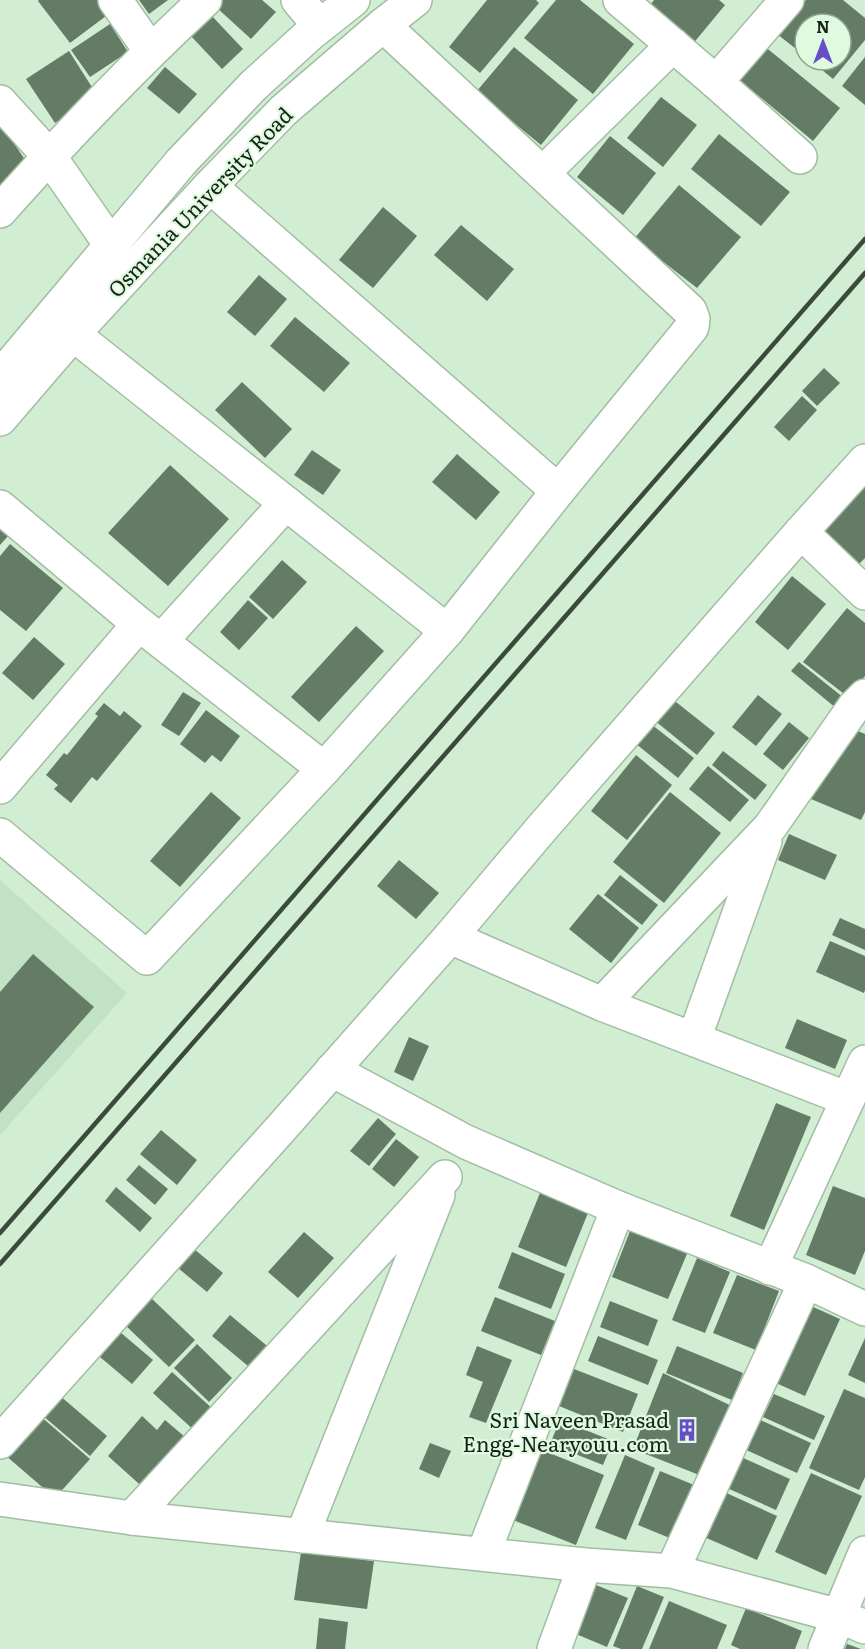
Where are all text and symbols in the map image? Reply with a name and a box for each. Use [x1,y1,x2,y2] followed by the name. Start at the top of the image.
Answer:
[793,12,853,72] north arrow
[816,14,830,38] text: N
[100,99,299,303] street label: Osmania University Road
[462,1403,669,1458] place label: Sri Naveen Prasad Engg-Nearyouu.com
[674,1417,700,1443] building icon: Sri Naveen Prasad Engg-Nearyouu.com

